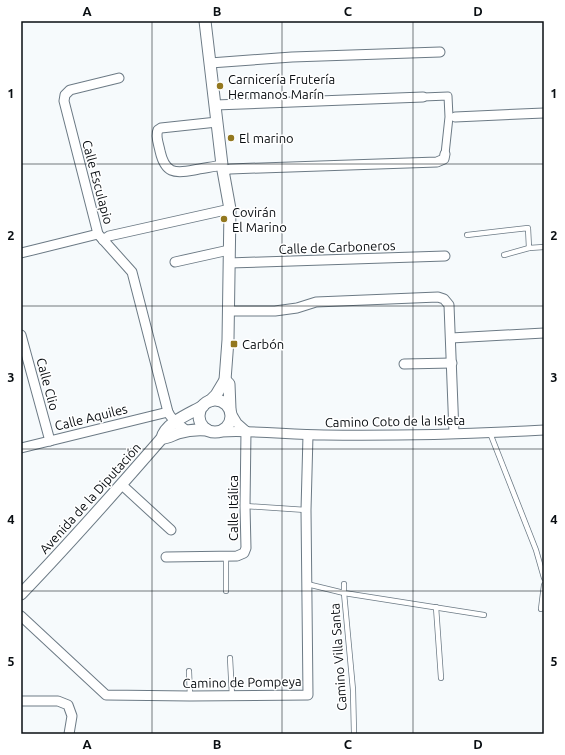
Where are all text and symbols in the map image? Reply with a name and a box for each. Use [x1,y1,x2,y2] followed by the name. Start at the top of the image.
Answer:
[82,4,92,18] text: A
[213,4,222,18] text: B
[344,4,353,18] text: C
[473,4,483,18] text: D
[228,72,335,101] place label: Carnicería Frutería Hermanos Marín
[215,81,225,91] marker: Carnicería Frutería Hermanos Marín
[7,86,15,100] text: 1
[550,86,558,100] text: 1
[239,131,294,145] place label: El marino
[226,133,236,143] marker: El marino
[80,138,116,226] street label: Calle Esculapio
[232,205,287,234] place label: Covirán El Marino
[219,214,229,224] marker: Covirán El Marino
[7,228,15,242] text: 2
[550,228,558,242] text: 2
[278,238,396,256] street label: Calle de Carboneros
[242,337,284,351] place label: Carbón
[229,339,239,349] marker: Carbón
[34,356,62,412] street label: Calle Clio
[7,370,15,384] text: 3
[550,370,558,384] text: 3
[53,401,129,433] street label: Calle Aquiles
[325,413,465,429] street label: Camino Coto de la Isleta
[37,440,143,556] street label: Avenida de la Diputación
[226,475,240,541] street label: Calle Itálica
[7,512,15,526] text: 4
[550,512,558,526] text: 4
[327,603,349,711] street label: Camino Villa Santa
[7,654,15,668] text: 5
[550,654,558,668] text: 5
[182,674,302,690] street label: Camino de Pompeya
[82,737,92,751] text: A
[213,737,222,751] text: B
[344,737,353,751] text: C
[473,737,483,751] text: D

